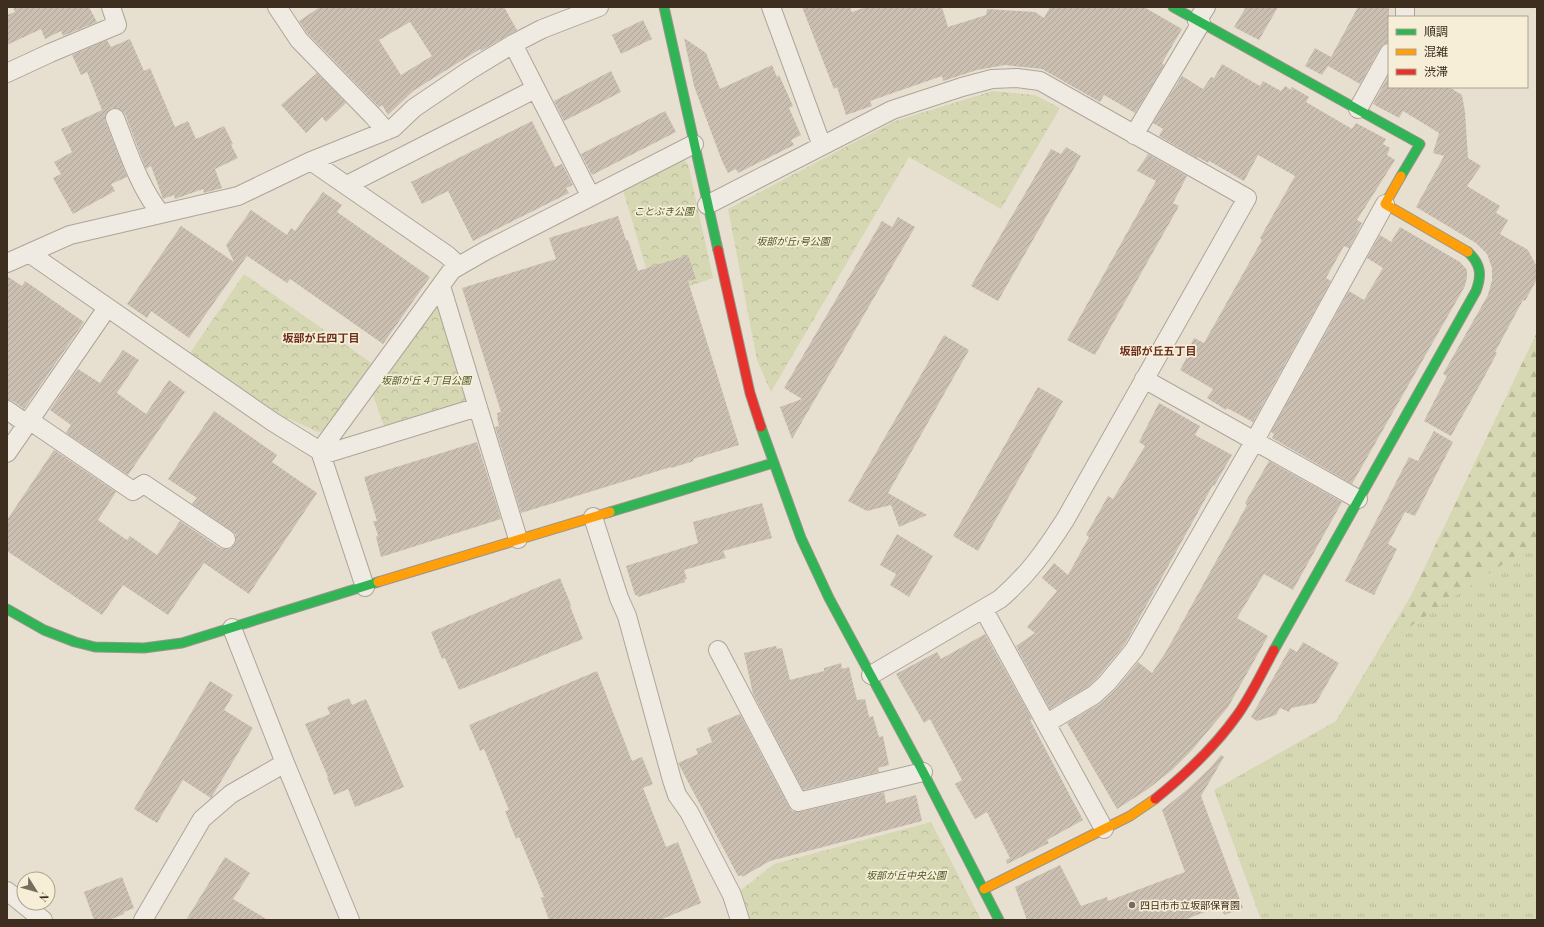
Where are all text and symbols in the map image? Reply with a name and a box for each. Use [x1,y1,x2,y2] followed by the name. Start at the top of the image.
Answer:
[1388,16,1528,88] legend
[1424,23,1448,39] text: 順調
[1424,43,1448,59] text: 混雑
[1424,63,1448,79] text: 渋滞
[634,204,696,218] park label: ことぶき公園
[756,234,832,248] park label: 坂部が丘1号公園
[283,330,360,345] district label: 坂部が丘四丁目
[1120,343,1197,358] district label: 坂部が丘五丁目
[381,373,473,387] park label: 坂部が丘４丁目公園
[866,868,948,882] park label: 坂部が丘中央公園
[16,871,56,911] north arrow
[36,890,53,905] text: N
[1140,898,1240,912] place label: 四日市市立坂部保育園
[1127,900,1137,910] marker: 四日市市立坂部保育園

